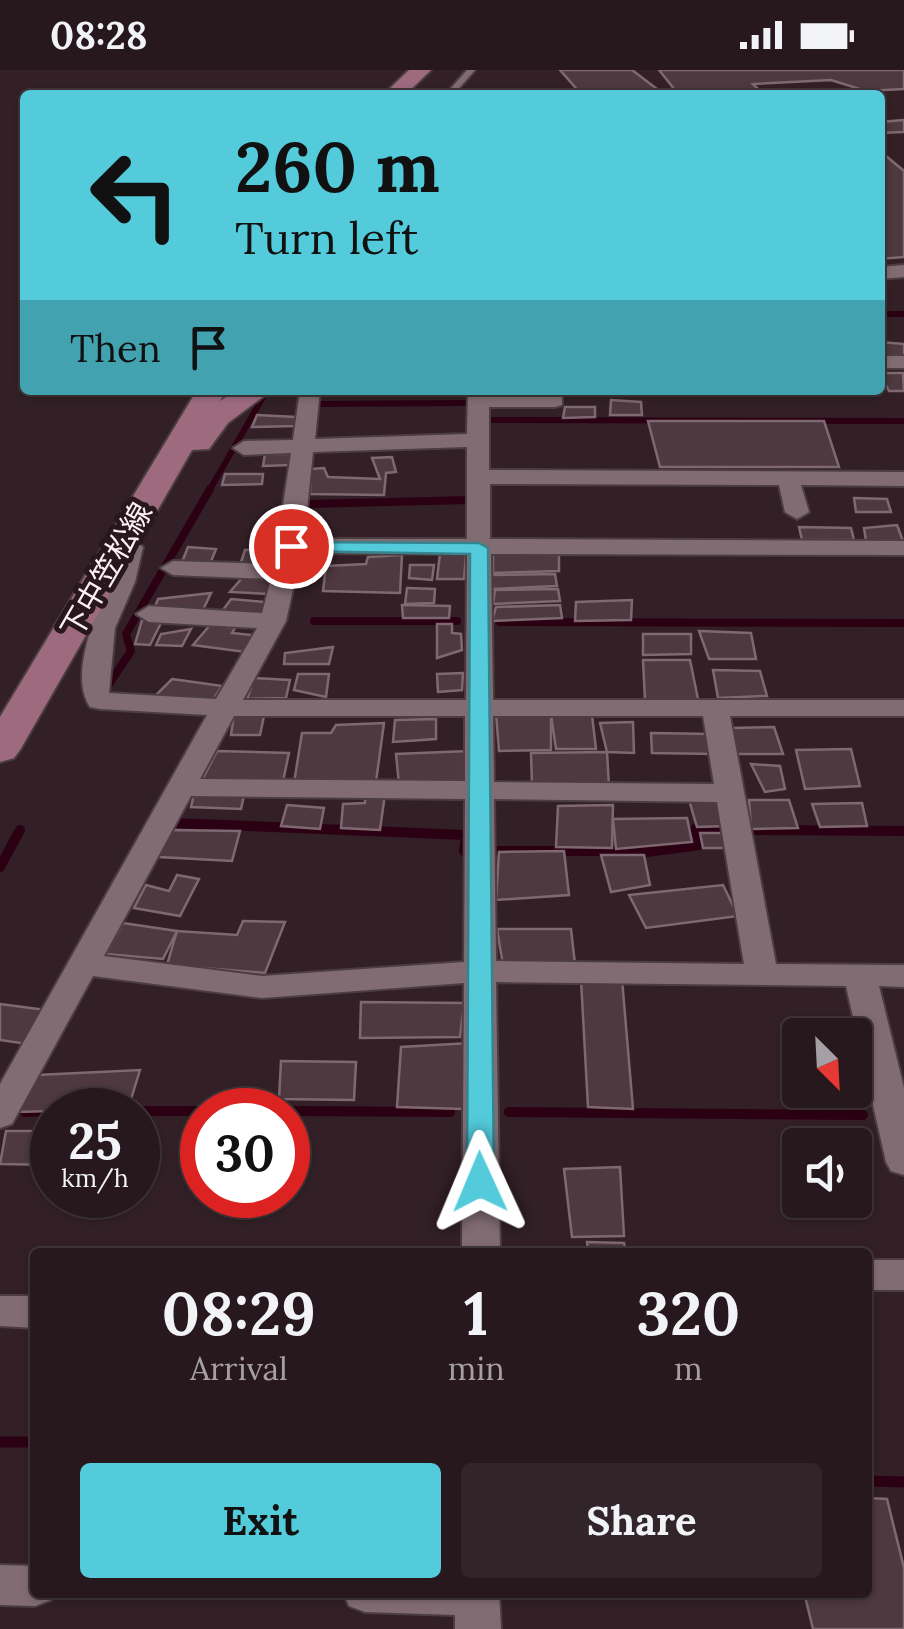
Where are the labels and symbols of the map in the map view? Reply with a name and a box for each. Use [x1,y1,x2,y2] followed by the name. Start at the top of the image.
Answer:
[52,496,160,644] street label: 下中笠松線
[249,504,334,589] pin
[782,1018,872,1108] north arrow
[180,1088,310,1218] speed limit sign: 30
[428,1130,532,1234] position arrow

